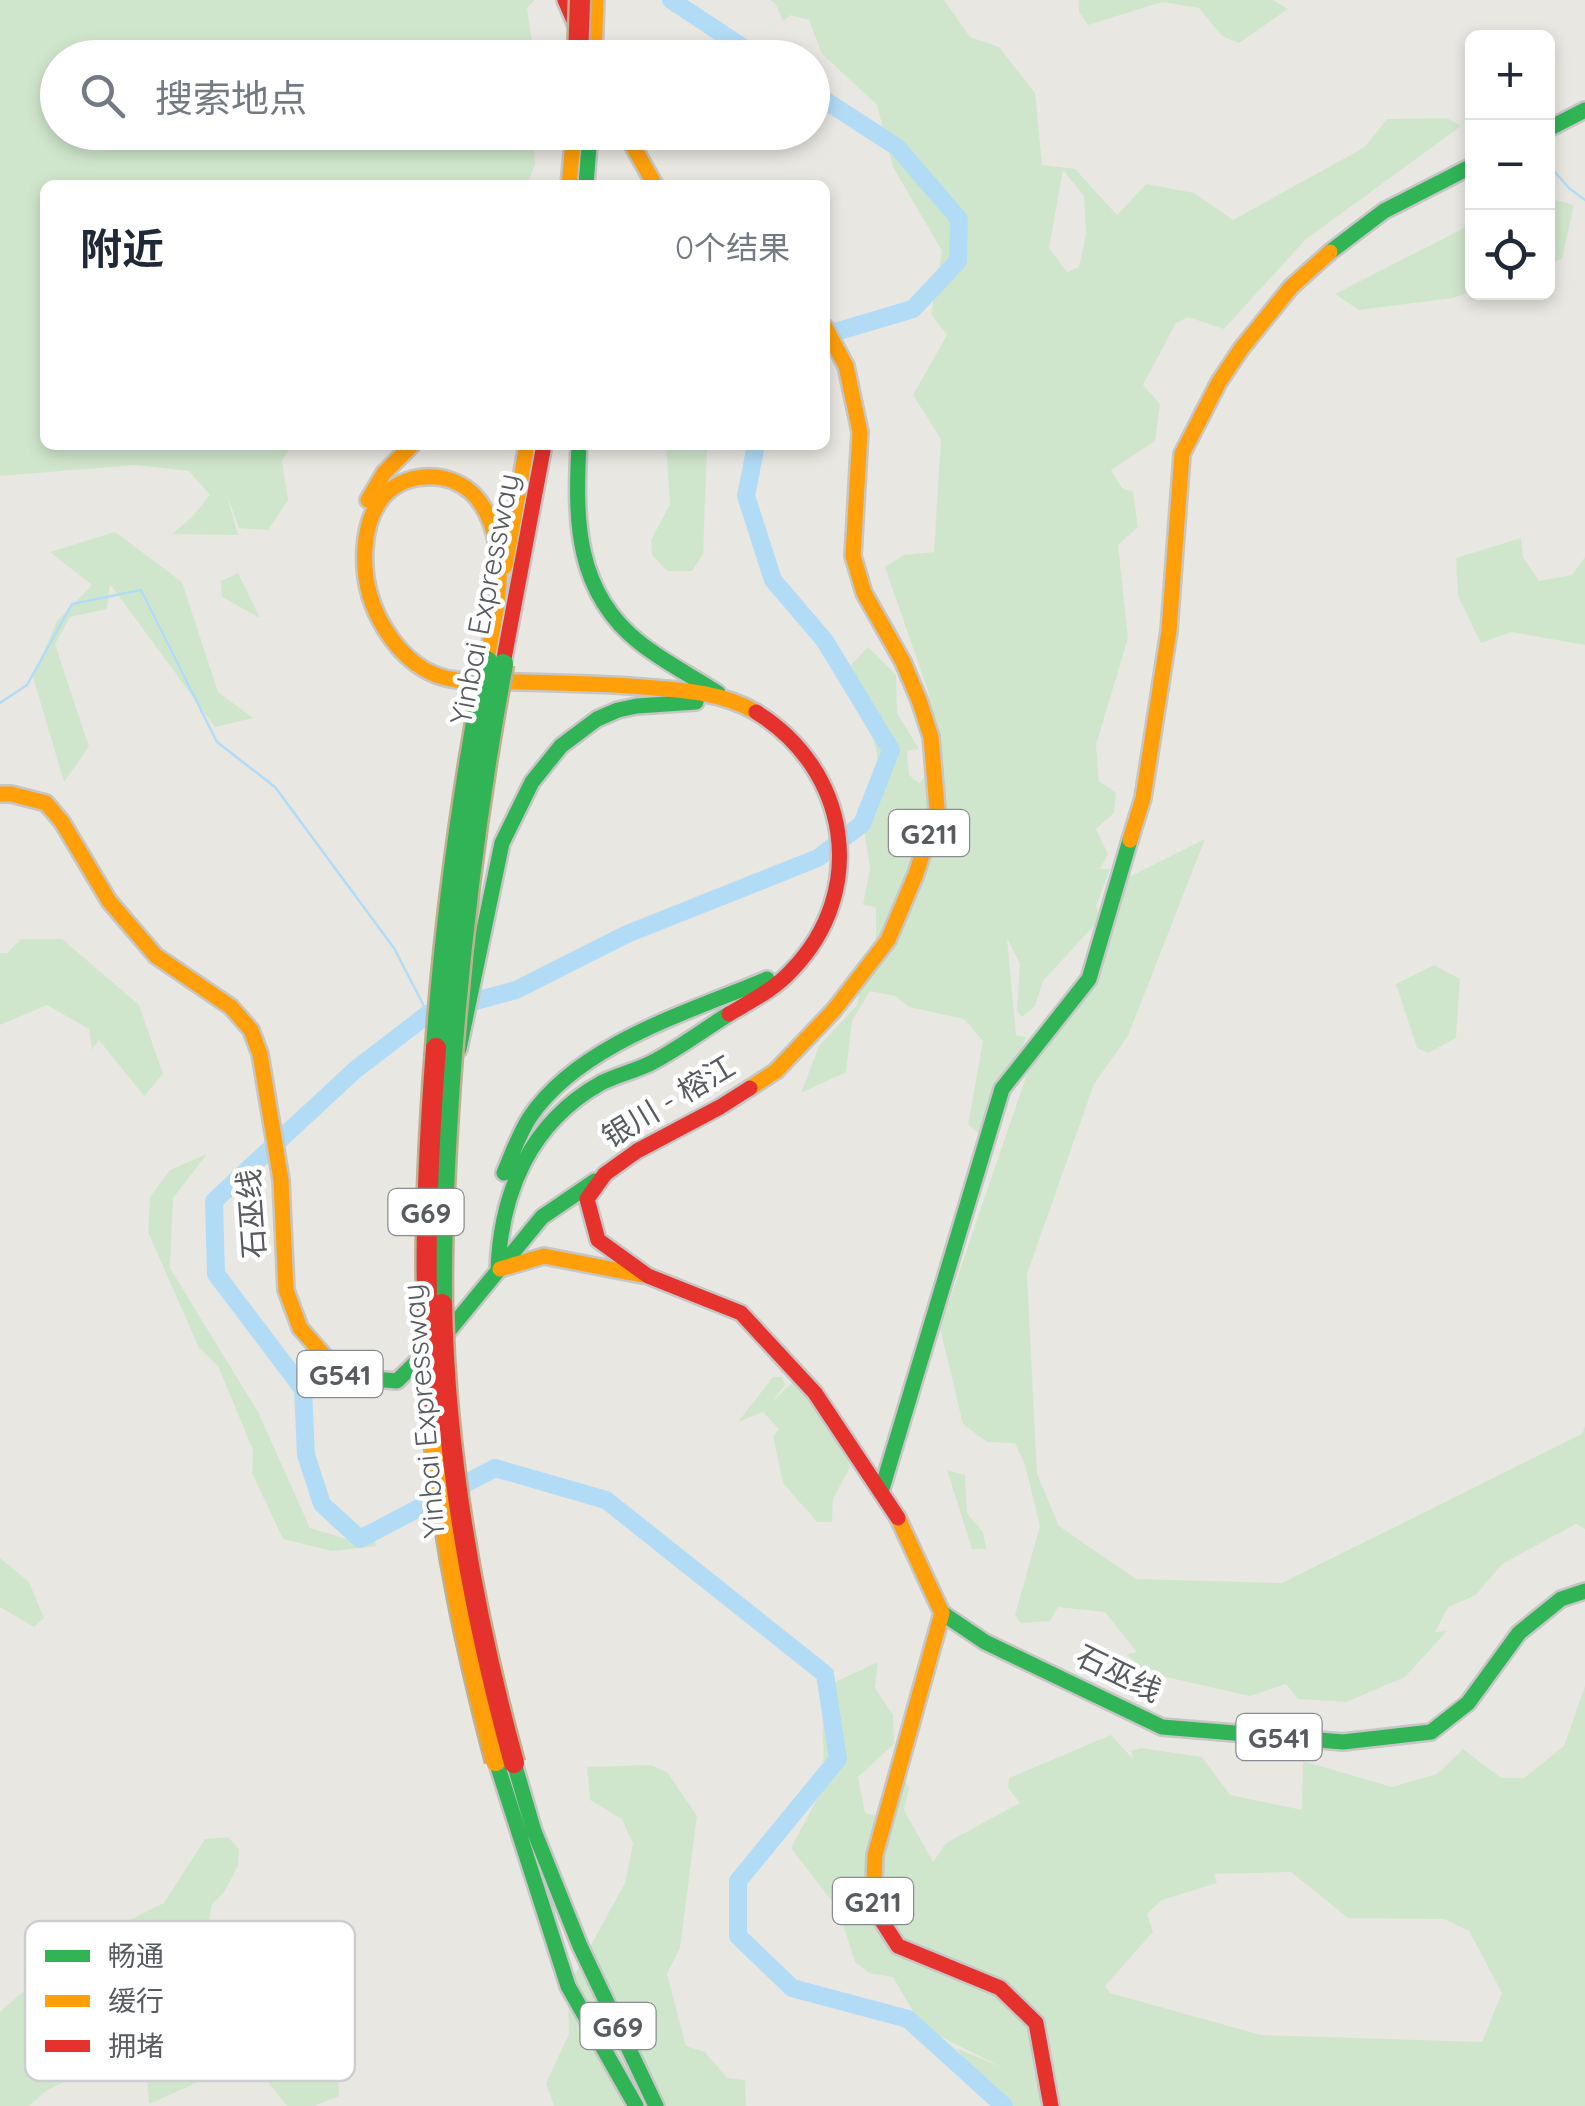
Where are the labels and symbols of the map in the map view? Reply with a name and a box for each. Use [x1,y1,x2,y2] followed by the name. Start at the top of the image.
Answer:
[441,470,527,728] street label: Yinbai Expressway
[889,810,969,856] road number: G211
[595,1047,741,1155] street label: 银川 - 榕江
[229,1168,273,1260] street label: 石巫线
[388,1189,464,1235] road number: G69
[393,1282,453,1540] street label: Yinbai Expressway
[298,1351,382,1397] road number: G541
[1070,1636,1168,1710] street label: 石巫线
[1236,1714,1322,1760] road number: G541
[833,1878,913,1924] road number: G211
[25,1921,355,2081] legend
[108,1938,164,1973] text: 畅通
[108,1983,164,2018] text: 缓行
[580,2003,656,2049] road number: G69
[108,2028,164,2063] text: 拥堵

